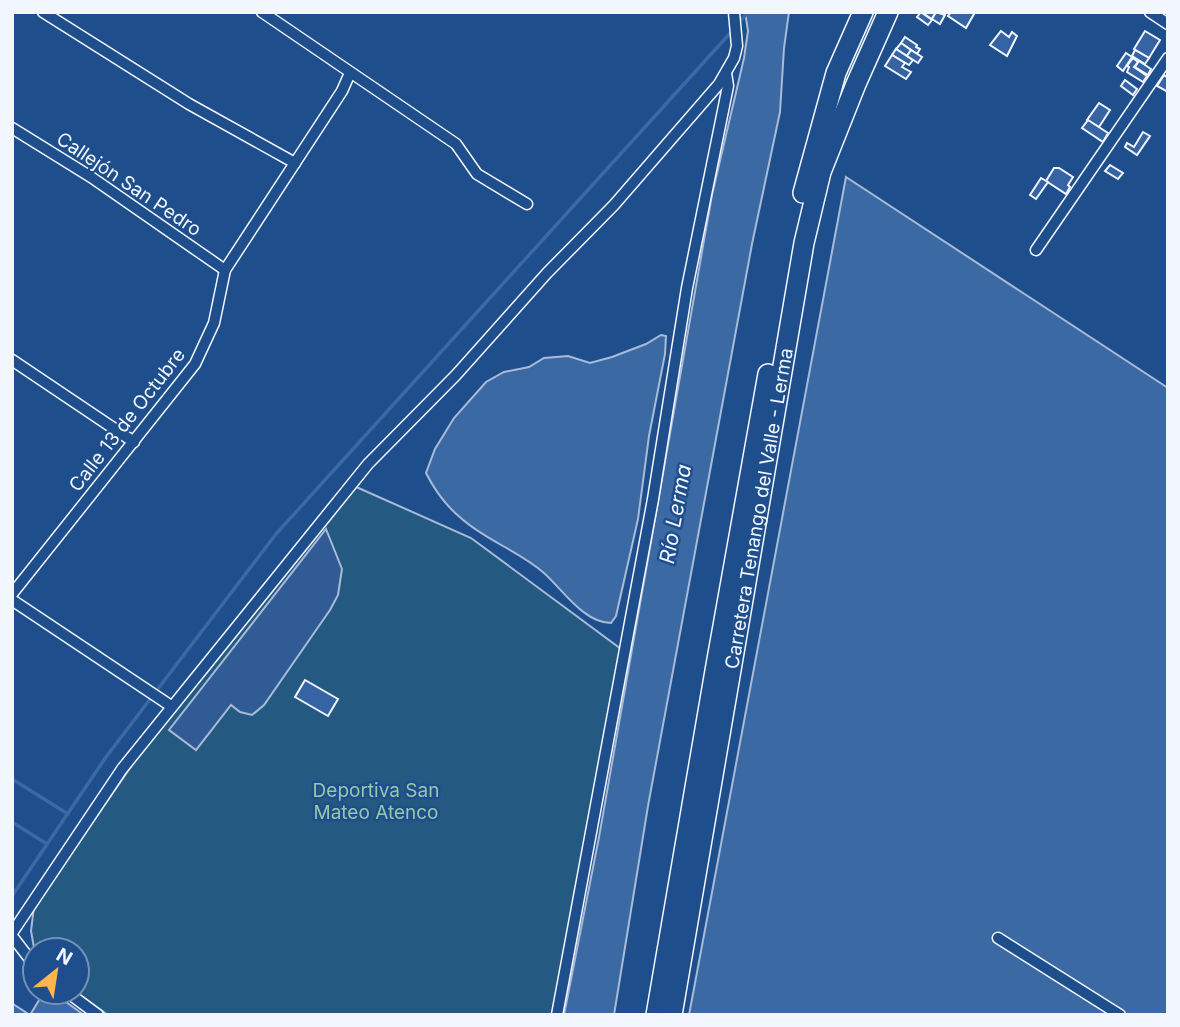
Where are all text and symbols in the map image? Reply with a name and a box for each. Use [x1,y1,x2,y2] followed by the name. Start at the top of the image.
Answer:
[52,127,206,241] street label: Callejón San Pedro
[64,344,190,496] street label: Calle 13 de Octubre
[720,346,797,671] street label: Carretera Tenango del Valle - Lerma
[654,462,696,566] water label: Río Lerma
[313,779,439,824] park label: Deportiva San Mateo Atenco
[21,936,91,1006] north arrow
[52,943,76,970] text: N

